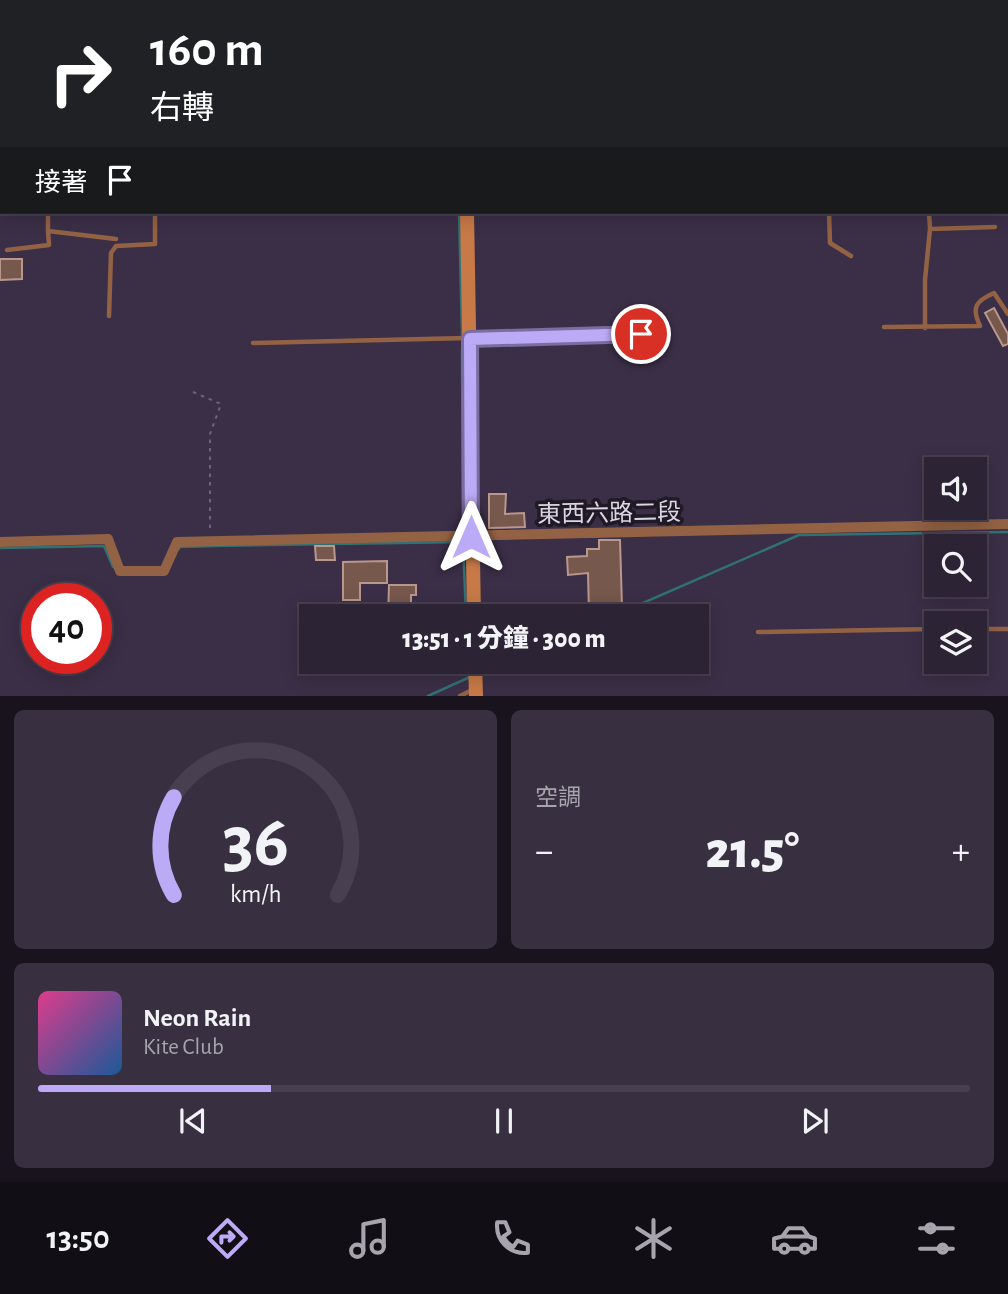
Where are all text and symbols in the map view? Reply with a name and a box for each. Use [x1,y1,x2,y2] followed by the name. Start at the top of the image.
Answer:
[150,26,264,75] text: 160 m
[35,28,126,119] icon: right
[150,92,214,124] text: 右轉
[101,161,139,199] icon: arrive
[35,170,87,196] text: 接著
[611,304,671,364] pin
[622,315,660,353] icon: arrive
[924,457,987,674] map controls
[924,457,987,520] button: sound
[537,499,681,527] street label: 東西六路二段
[434,500,508,574] position arrow
[924,534,987,597] button: search
[21,583,112,674] speed limit sign: 40
[924,611,987,674] button: layers
[402,626,606,652] text: 13:51 · 1 分鐘 · 300 m
[535,787,581,810] text: 空調
[222,808,289,881] text: 36
[706,825,799,877] text: 21.5°
[535,833,553,871] text: −
[952,833,970,871] text: +
[230,882,281,907] text: km/h
[143,1005,251,1031] text: Neon Rain
[143,1036,224,1059] text: Kite Club
[174,1102,212,1140] icon: previous
[485,1102,523,1140] icon: pause
[796,1102,834,1140] icon: next
[203,1214,252,1263] icon: directions
[345,1214,394,1263] icon: music
[487,1214,536,1263] icon: phone
[629,1214,678,1263] icon: climate
[770,1214,819,1263] icon: car
[912,1214,961,1263] icon: filters
[46,1222,110,1254] text: 13:50

